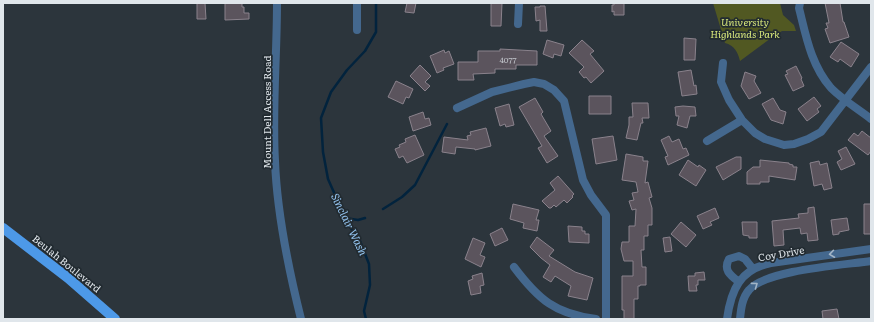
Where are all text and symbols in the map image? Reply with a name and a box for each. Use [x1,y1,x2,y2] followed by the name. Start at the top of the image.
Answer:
[710,14,780,41] park label: University Highlands Park
[499,54,517,65] house number: 4077
[259,55,274,169] street label: Mount Dell Access Road
[328,190,372,258] water label: Sinclair Wash
[30,231,104,295] street label: Beulah Boulevard
[757,242,805,264] street label: Coy Drive
[829,249,835,258] one-way arrow
[751,282,758,290] one-way arrow

